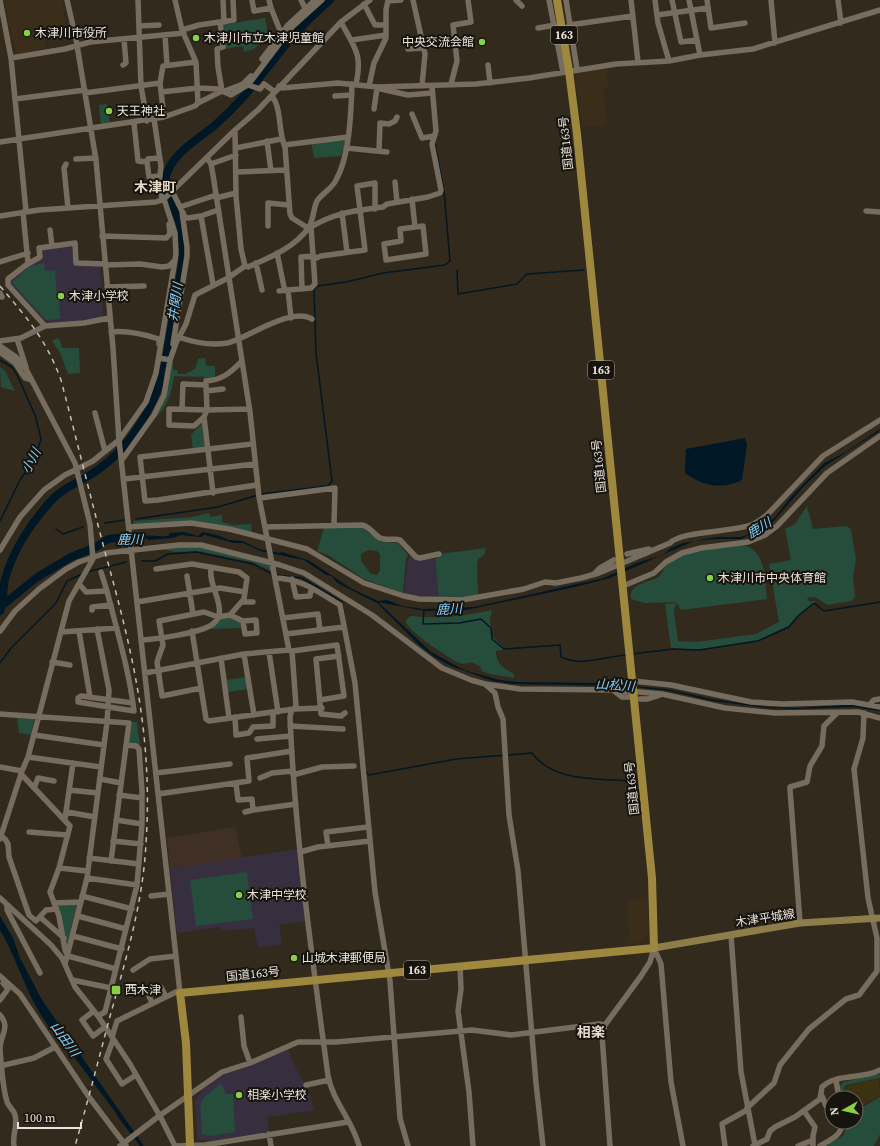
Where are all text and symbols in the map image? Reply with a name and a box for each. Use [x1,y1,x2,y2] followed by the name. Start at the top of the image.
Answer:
[35,25,107,41] place label: 木津川市役所
[551,26,577,44] road number: 163
[22,28,32,38] marker: 木津川市役所
[204,30,324,46] place label: 木津川市立木津児童館
[191,33,201,43] marker: 木津川市立木津児童館
[402,34,474,50] place label: 中央交流会館
[477,37,487,47] marker: 中央交流会館
[117,103,165,119] place label: 天王神社
[104,106,114,116] marker: 天王神社
[555,115,577,171] street label: 国道163号
[134,177,176,197] district label: 木津町
[164,279,187,323] water label: 井関川
[69,288,129,304] place label: 木津小学校
[56,291,66,301] marker: 木津小学校
[588,361,614,379] road number: 163
[588,438,610,494] street label: 国道163号
[17,444,46,476] water label: 小川
[743,513,776,542] water label: 鹿川
[117,531,145,548] water label: 鹿川
[718,570,826,586] place label: 木津川市中央体育館
[705,573,715,583] marker: 木津川市中央体育館
[436,600,464,618] water label: 鹿川
[595,675,637,695] water label: 山松川
[621,760,643,816] street label: 国道163号
[247,887,307,903] place label: 木津中学校
[234,890,244,900] marker: 木津中学校
[734,905,796,931] street label: 木津平城線
[302,950,386,966] place label: 山城木津郵便局
[289,953,299,963] marker: 山城木津郵便局
[404,961,430,979] road number: 163
[225,963,281,985] street label: 国道163号
[125,982,161,998] place label: 西木津
[110,984,122,996] marker: 西木津
[47,1018,85,1061] water label: 山田川
[577,1022,605,1042] district label: 相楽
[247,1087,307,1103] place label: 相楽小学校
[234,1090,244,1100] marker: 相楽小学校
[824,1090,864,1130] north arrow
[18,1104,81,1130] scale bar
[827,1106,843,1116] text: N
[24,1110,56,1126] text: 100 m

